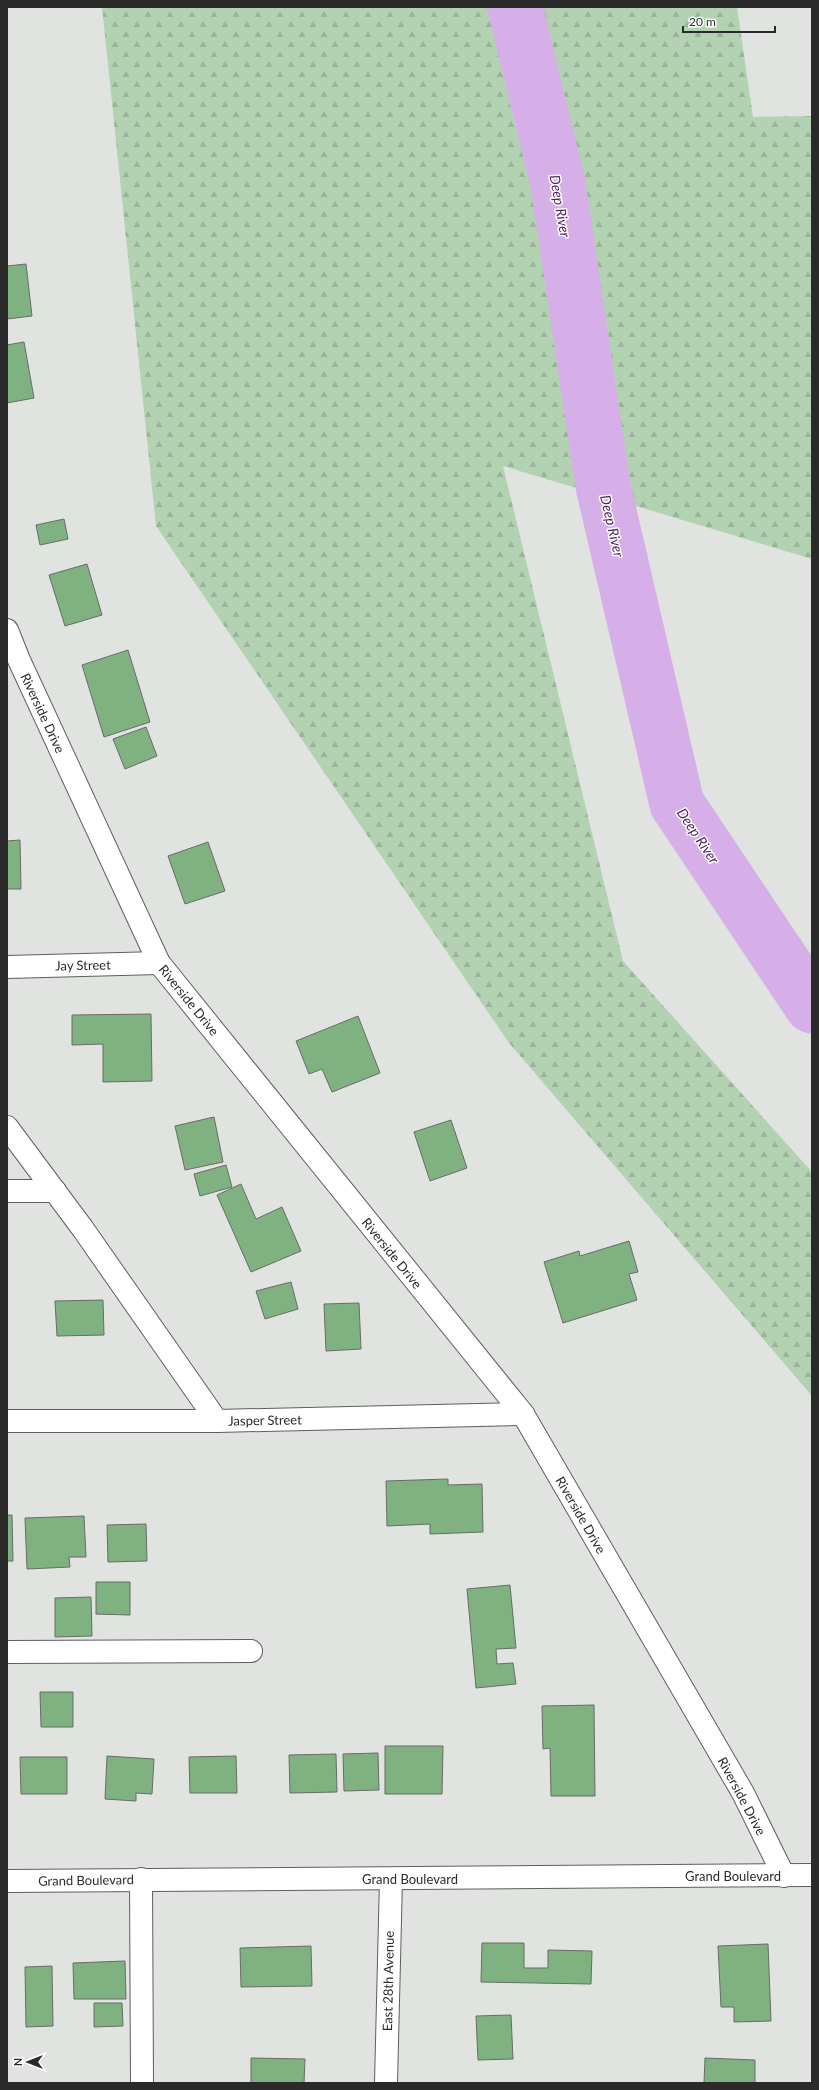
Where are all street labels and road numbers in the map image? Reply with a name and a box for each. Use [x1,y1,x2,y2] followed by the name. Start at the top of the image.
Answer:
[17,670,69,756] street label: Riverside Drive
[55,957,111,973] street label: Jay Street
[156,961,223,1039] street label: Riverside Drive
[359,1214,426,1292] street label: Riverside Drive
[228,1411,302,1429] street label: Jasper Street
[552,1474,610,1557] street label: Riverside Drive
[715,1754,769,1838] street label: Riverside Drive
[685,1868,781,1884] street label: Grand Boulevard
[38,1871,134,1889] street label: Grand Boulevard
[362,1871,458,1887] street label: Grand Boulevard
[379,1931,397,2031] street label: East 28th Avenue

